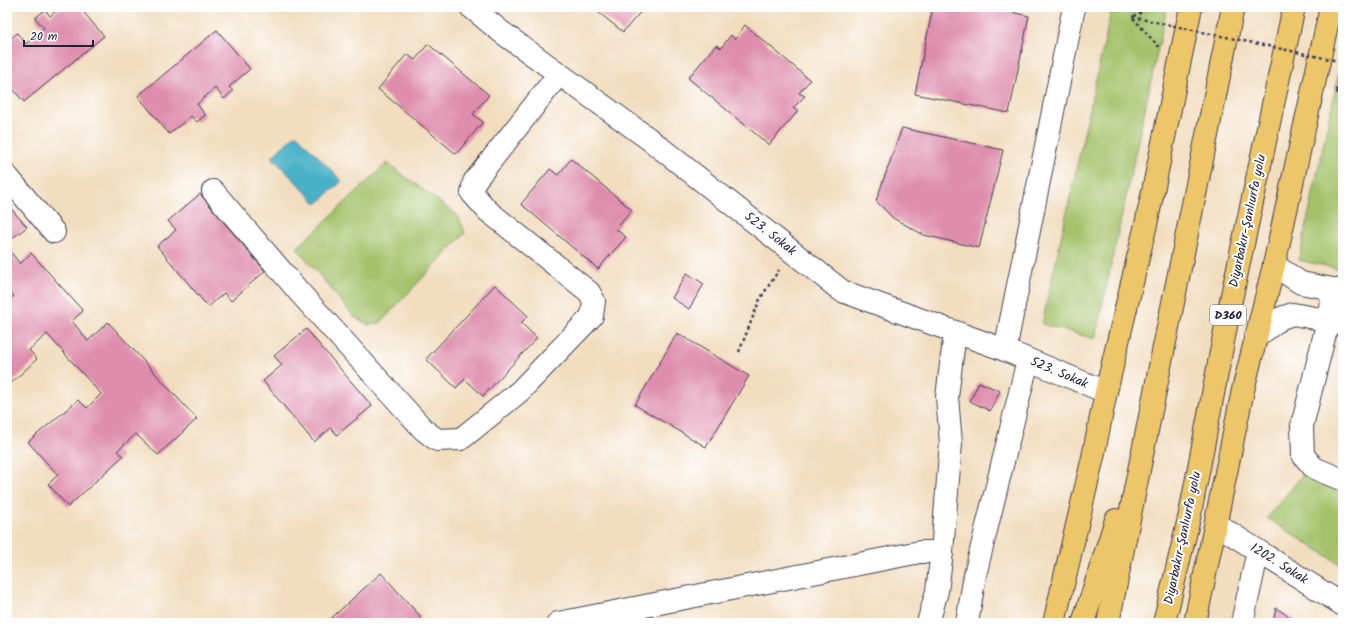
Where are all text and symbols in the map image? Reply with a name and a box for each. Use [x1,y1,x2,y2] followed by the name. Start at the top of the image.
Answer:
[24,22,93,48] scale bar
[30,27,58,46] text: 20 m
[1224,152,1273,289] street label: Diyarbakır-Şanlıurfa yolu
[739,207,801,262] street label: 523. Sokak
[1210,305,1246,325] road number: D360
[1027,351,1092,395] street label: 523. Sokak
[1159,469,1208,606] street label: Diyarbakır-Şanlıurfa yolu
[1246,538,1313,591] street label: 1202. Sokak

